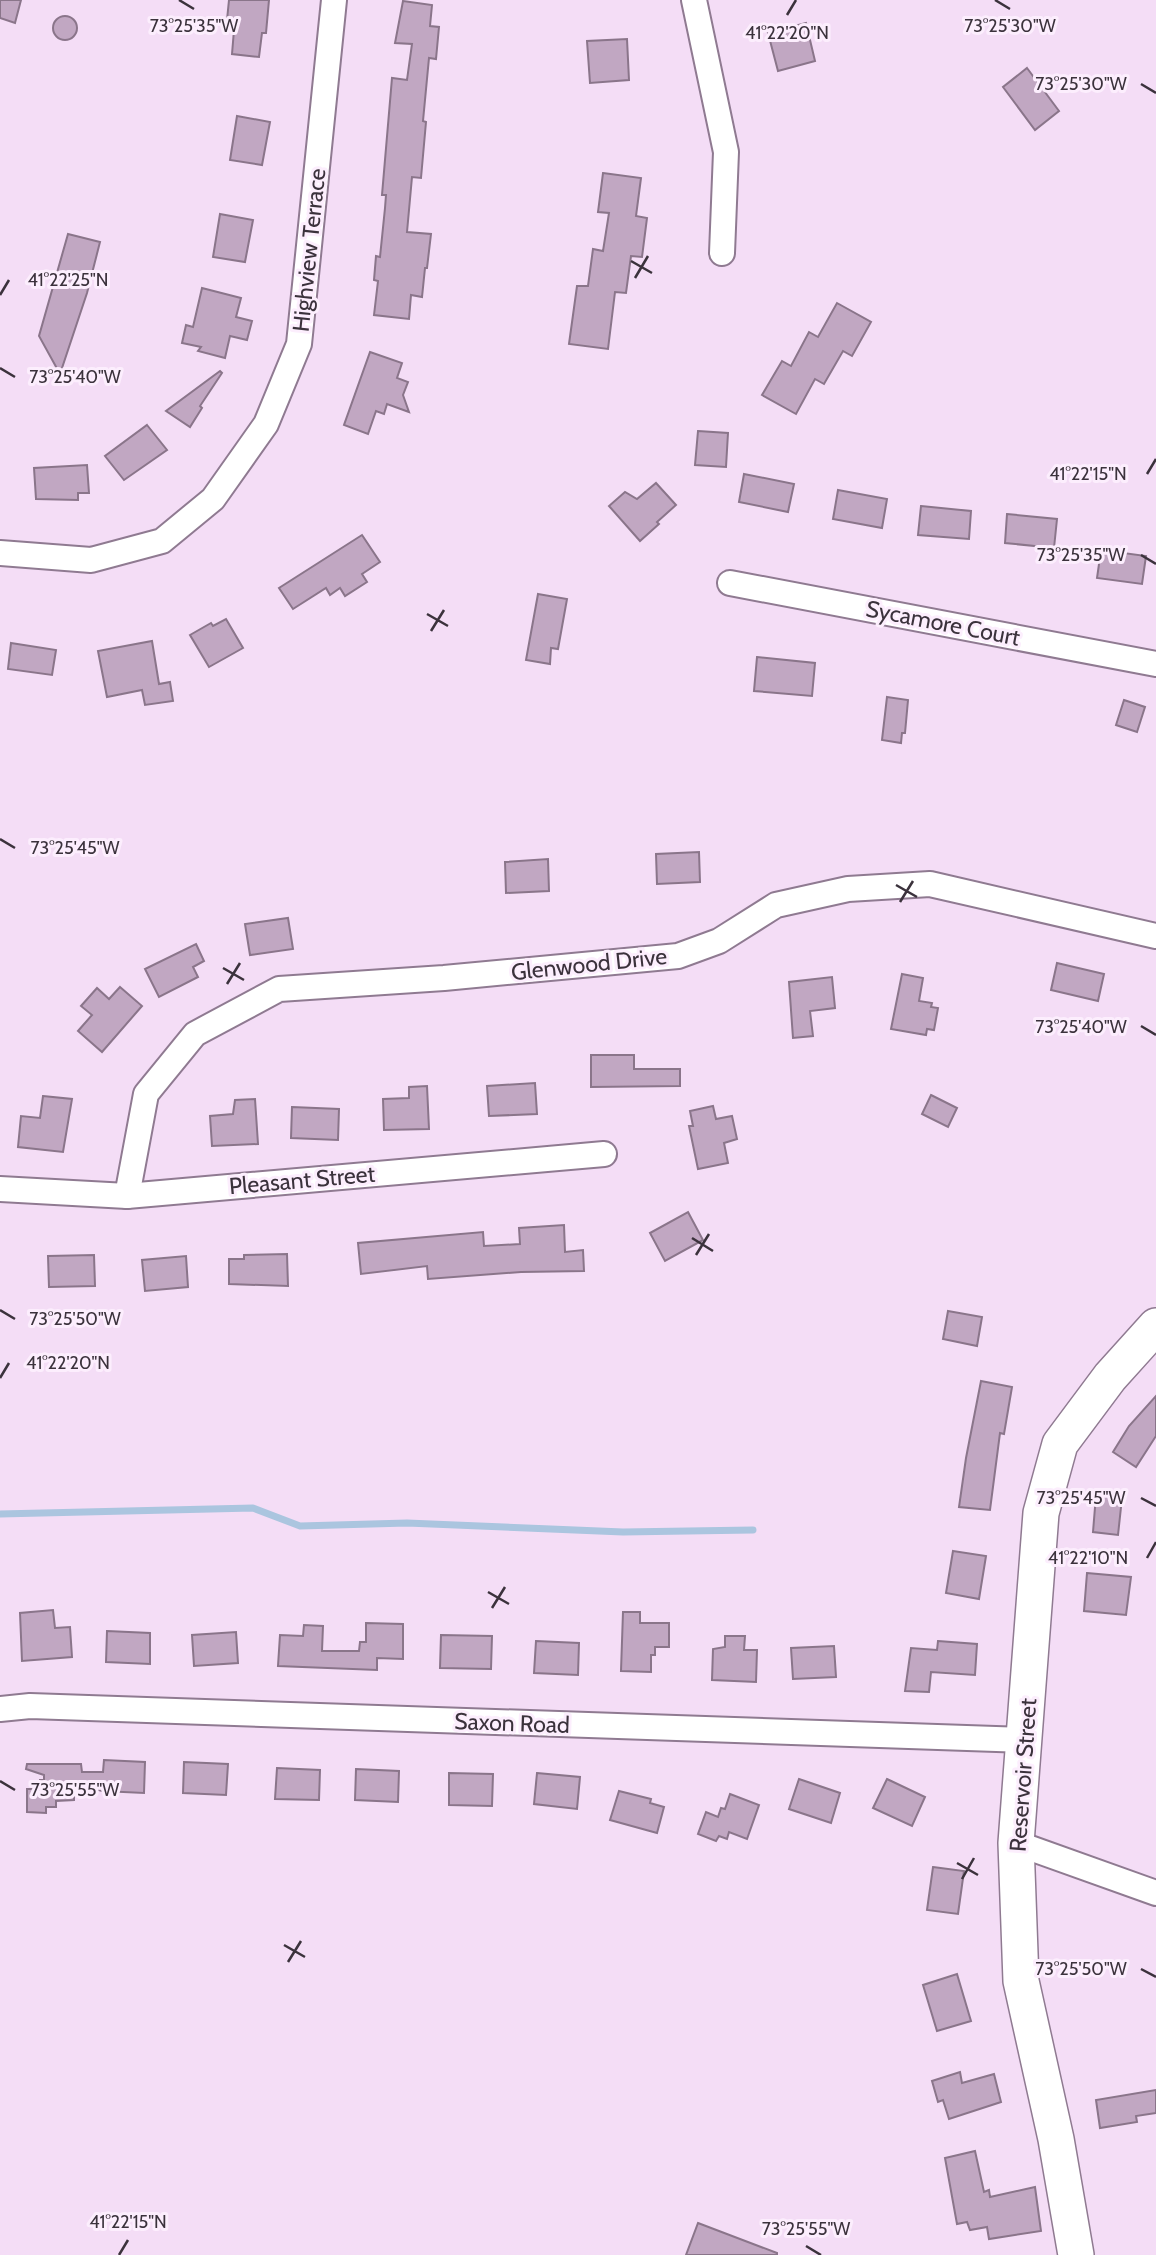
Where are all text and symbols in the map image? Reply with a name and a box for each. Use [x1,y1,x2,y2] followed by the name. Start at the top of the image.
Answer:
[150,15,238,37] text: 73°25'35"W
[964,15,1056,37] text: 73°25'30"W
[745,22,829,44] text: 41°22'20"N
[1035,73,1127,95] text: 73°25'30"W
[287,167,332,333] street label: Highview Terrace
[27,269,109,291] text: 41°22'25"N
[29,366,121,388] text: 73°25'40"W
[1049,463,1127,485] text: 41°22'15"N
[1037,544,1125,566] text: 73°25'35"W
[864,594,1023,652] street label: Sycamore Court
[31,837,119,859] text: 73°25'45"W
[510,942,668,986] street label: Glenwood Drive
[1035,1016,1127,1038] text: 73°25'40"W
[228,1160,376,1200] street label: Pleasant Street
[29,1308,121,1330] text: 73°25'50"W
[26,1352,110,1374] text: 41°22'20"N
[1037,1487,1125,1509] text: 73°25'45"W
[1048,1547,1128,1569] text: 41°22'10"N
[1004,1697,1042,1853] street label: Reservoir Street
[454,1707,570,1739] street label: Saxon Road
[31,1779,119,1801] text: 73°25'55"W
[1035,1958,1127,1980] text: 73°25'50"W
[89,2211,167,2233] text: 41°22'15"N
[762,2218,850,2240] text: 73°25'55"W

